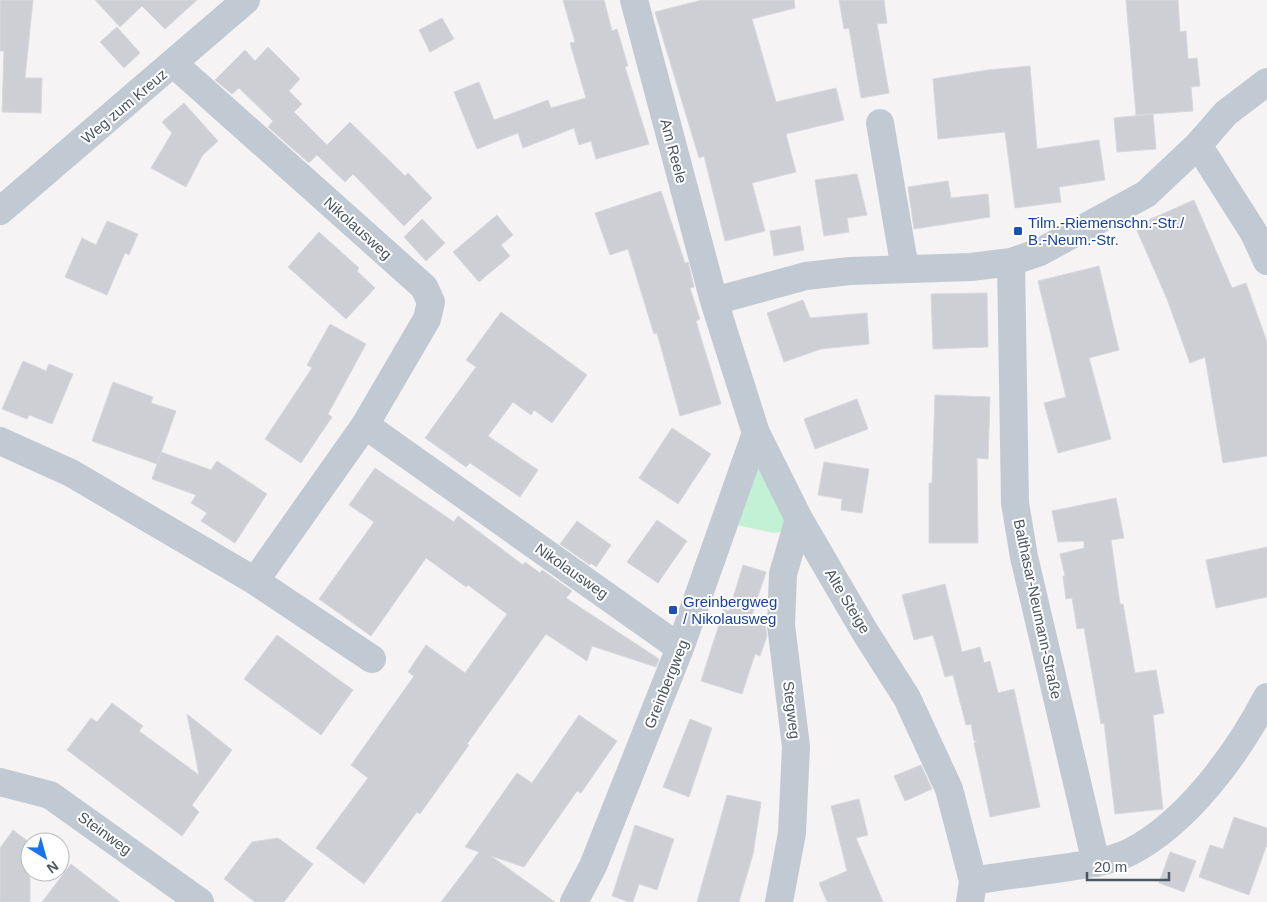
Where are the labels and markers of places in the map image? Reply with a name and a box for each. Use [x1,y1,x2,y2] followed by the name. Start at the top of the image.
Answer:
[1028,214,1185,248] place label: Tilm.-Riemenschn.-Str./ B.-Neum.-Str.
[1012,225,1024,237] marker: Tilm.-Riemenschn.-Str./ B.-Neum.-Str.
[683,593,777,627] place label: Greinbergweg / Nikolausweg
[667,604,679,616] marker: Greinbergweg / Nikolausweg

